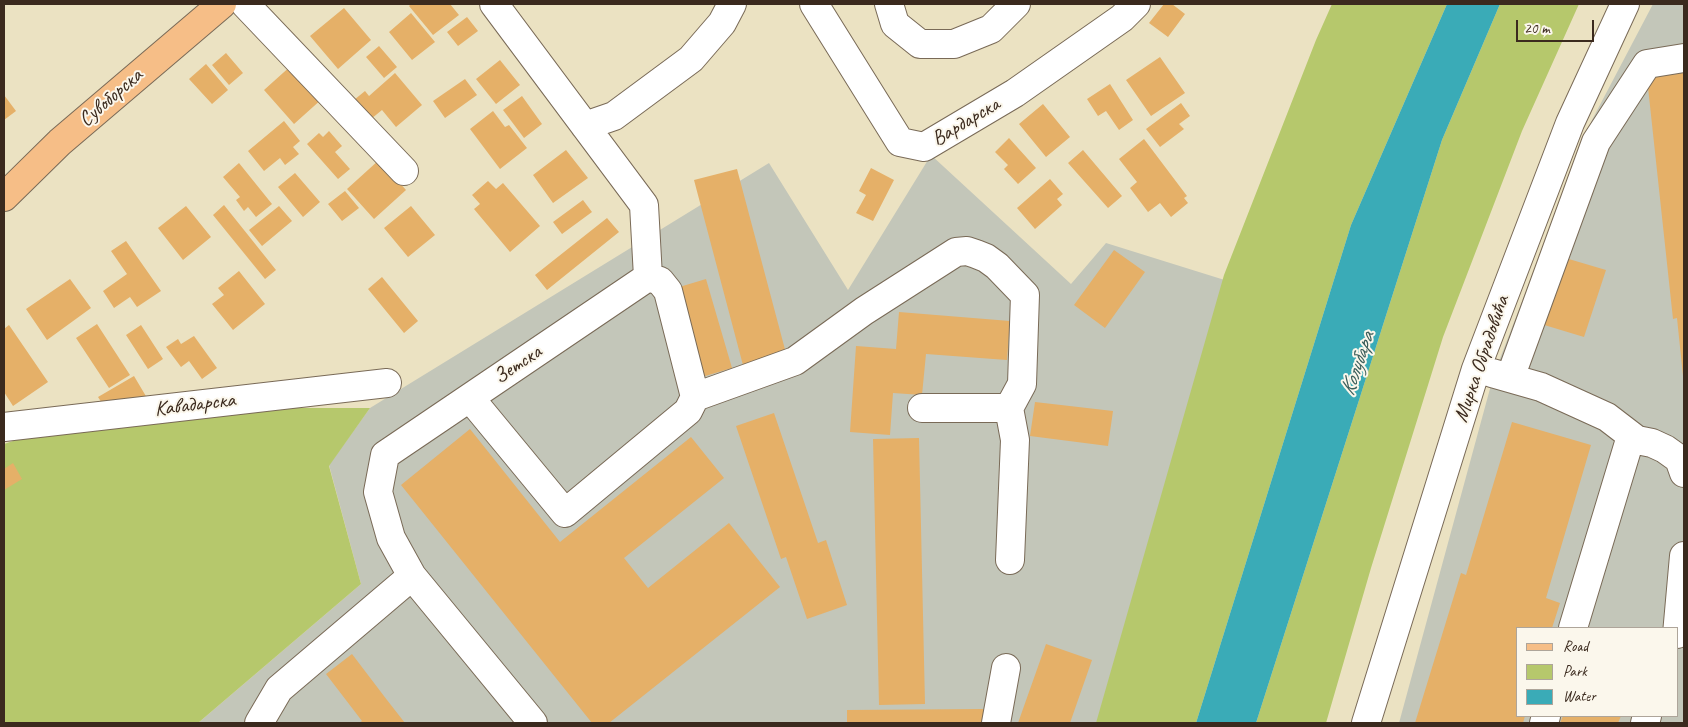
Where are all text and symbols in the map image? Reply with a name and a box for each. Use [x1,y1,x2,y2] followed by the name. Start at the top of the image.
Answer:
[1518,10,1596,42] scale bar
[1524,19,1550,38] text: 20 m
[74,63,148,133] street label: Сувоборска
[928,92,1004,152] street label: Вардарска
[1449,292,1515,426] street label: Мирка Обрадовића
[1335,329,1381,399] water label: Колубара
[489,340,547,390] street label: Зетска
[153,388,237,422] street label: Кавадарска
[1516,627,1678,717] legend
[1563,637,1588,656] text: Road
[1563,662,1587,681] text: Park
[1563,687,1596,706] text: Water

